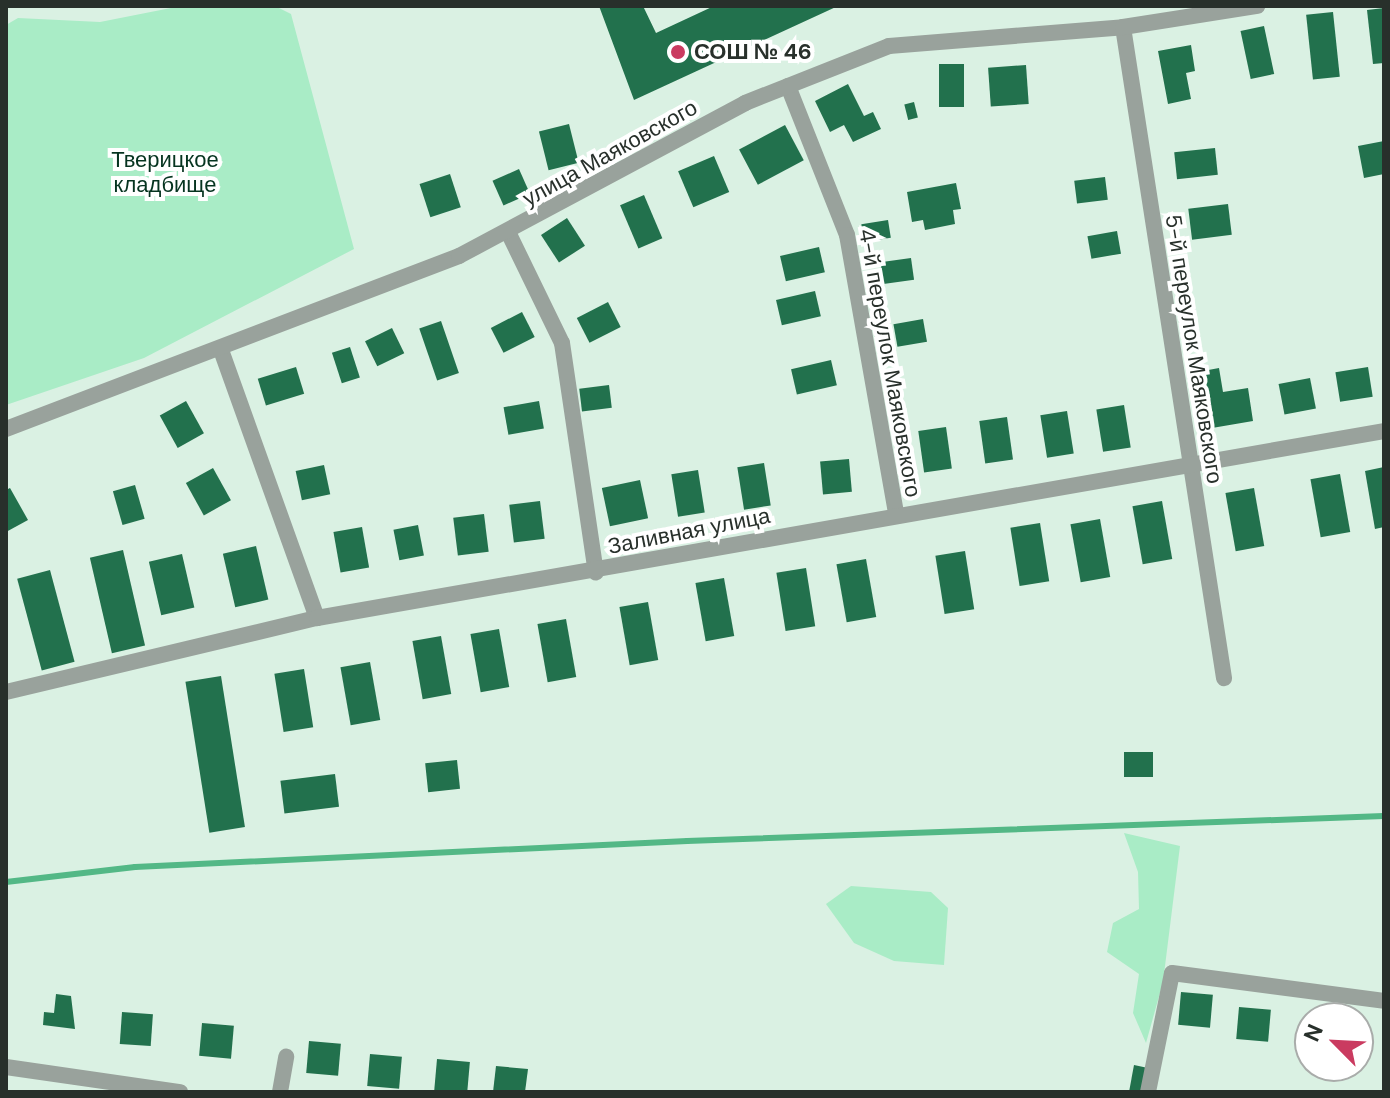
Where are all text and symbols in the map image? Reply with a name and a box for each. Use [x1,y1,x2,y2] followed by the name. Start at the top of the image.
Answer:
[694,39,812,65] place label: СОШ № 46
[669,43,687,61] marker: СОШ № 46
[518,94,702,212] street label: улица Маяковского
[111,146,219,198] park label: Тверицкое кладбище
[1160,212,1228,486] street label: 5-й переулок Маяковского
[853,227,927,499] street label: 4-й переулок Маяковского
[606,502,772,560] street label: Заливная улица
[1294,1002,1374,1082] north arrow
[1297,1020,1330,1046] text: N

